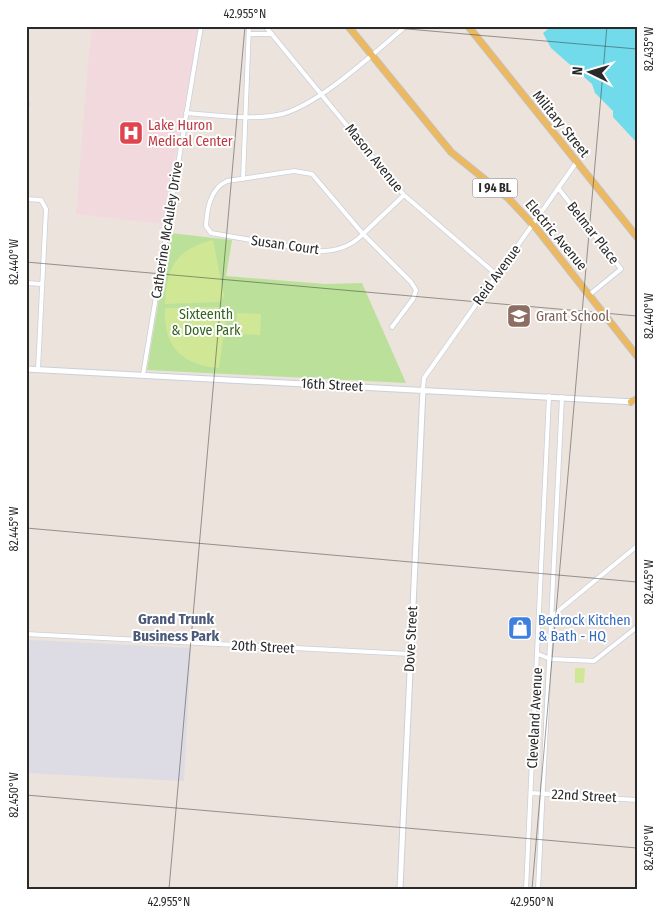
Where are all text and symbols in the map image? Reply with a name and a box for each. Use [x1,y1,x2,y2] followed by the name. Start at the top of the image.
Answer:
[224,7,266,21] text: 42.955°N
[642,27,656,71] text: 82.435°W
[566,48,616,98] north arrow
[569,66,586,76] text: N
[529,87,593,161] street label: Military Street
[148,117,233,150] place label: Lake Huron Medical Center
[118,120,144,146] hospital icon: Lake Huron Medical Center
[341,120,407,196] street label: Mason Avenue
[148,160,186,300] street label: Catherine McAuley Drive
[472,178,518,198] road number: I 94 BL
[521,196,591,274] street label: Electric Avenue
[563,198,623,268] street label: Belmar Place
[250,232,321,258] street label: Susan Court
[7,239,21,285] text: 82.440°W
[469,241,525,309] street label: Reid Avenue
[642,293,656,339] text: 82.440°W
[506,303,532,329] school or university icon: Grant School
[171,306,241,339] park label: Sixteenth & Dove Park
[536,308,610,325] place label: Grant School
[301,375,364,395] street label: 16th Street
[7,507,21,551] text: 82.445°W
[642,560,656,604] text: 82.445°W
[401,605,421,673] street label: Dove Street
[133,610,220,645] district label: Grand Trunk Business Park
[538,612,631,645] place label: Bedrock Kitchen & Bath - HQ
[507,615,533,641] shop icon: Bedrock Kitchen & Bath - HQ
[231,637,295,657] street label: 20th Street
[524,667,546,769] street label: Cleveland Avenue
[7,772,21,818] text: 82.450°W
[551,786,617,806] street label: 22nd Street
[642,825,656,871] text: 82.450°W
[148,895,190,909] text: 42.955°N
[510,895,554,909] text: 42.950°N

